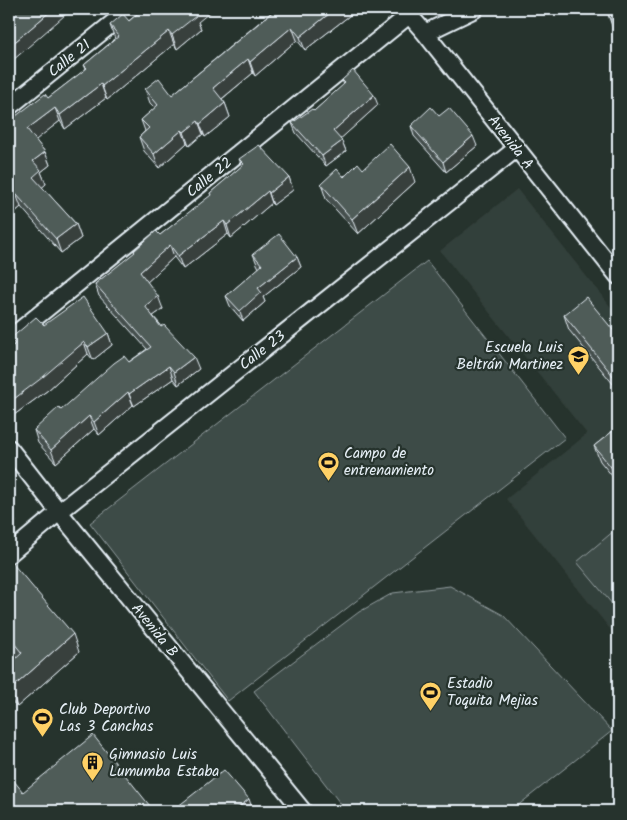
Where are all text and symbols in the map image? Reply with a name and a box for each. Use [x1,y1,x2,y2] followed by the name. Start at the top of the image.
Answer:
[43,34,97,84] street label: Calle 21
[481,110,539,175] street label: Avenida A
[181,152,238,204] street label: Calle 22
[234,325,291,377] street label: Calle 23
[457,336,564,377] place label: Escuela Luis Beltrán Martinez
[567,344,591,375] school or university icon: Escuela Luis Beltrán Martinez
[344,442,434,483] place label: Campo de entrenamiento
[316,450,340,481] sports icon: Campo de entrenamiento
[125,598,184,663] street label: Avenida B
[447,672,539,713] place label: Estadio Toquita Mejias
[419,680,443,711] sports icon: Estadio Toquita Mejias
[59,698,154,739] place label: Club Deportivo Las 3 Canchas
[31,706,55,737] sports icon: Club Deportivo Las 3 Canchas
[109,743,219,784] place label: Gimnasio Luis Lumumba Estaba
[81,751,105,782] building icon: Gimnasio Luis Lumumba Estaba

